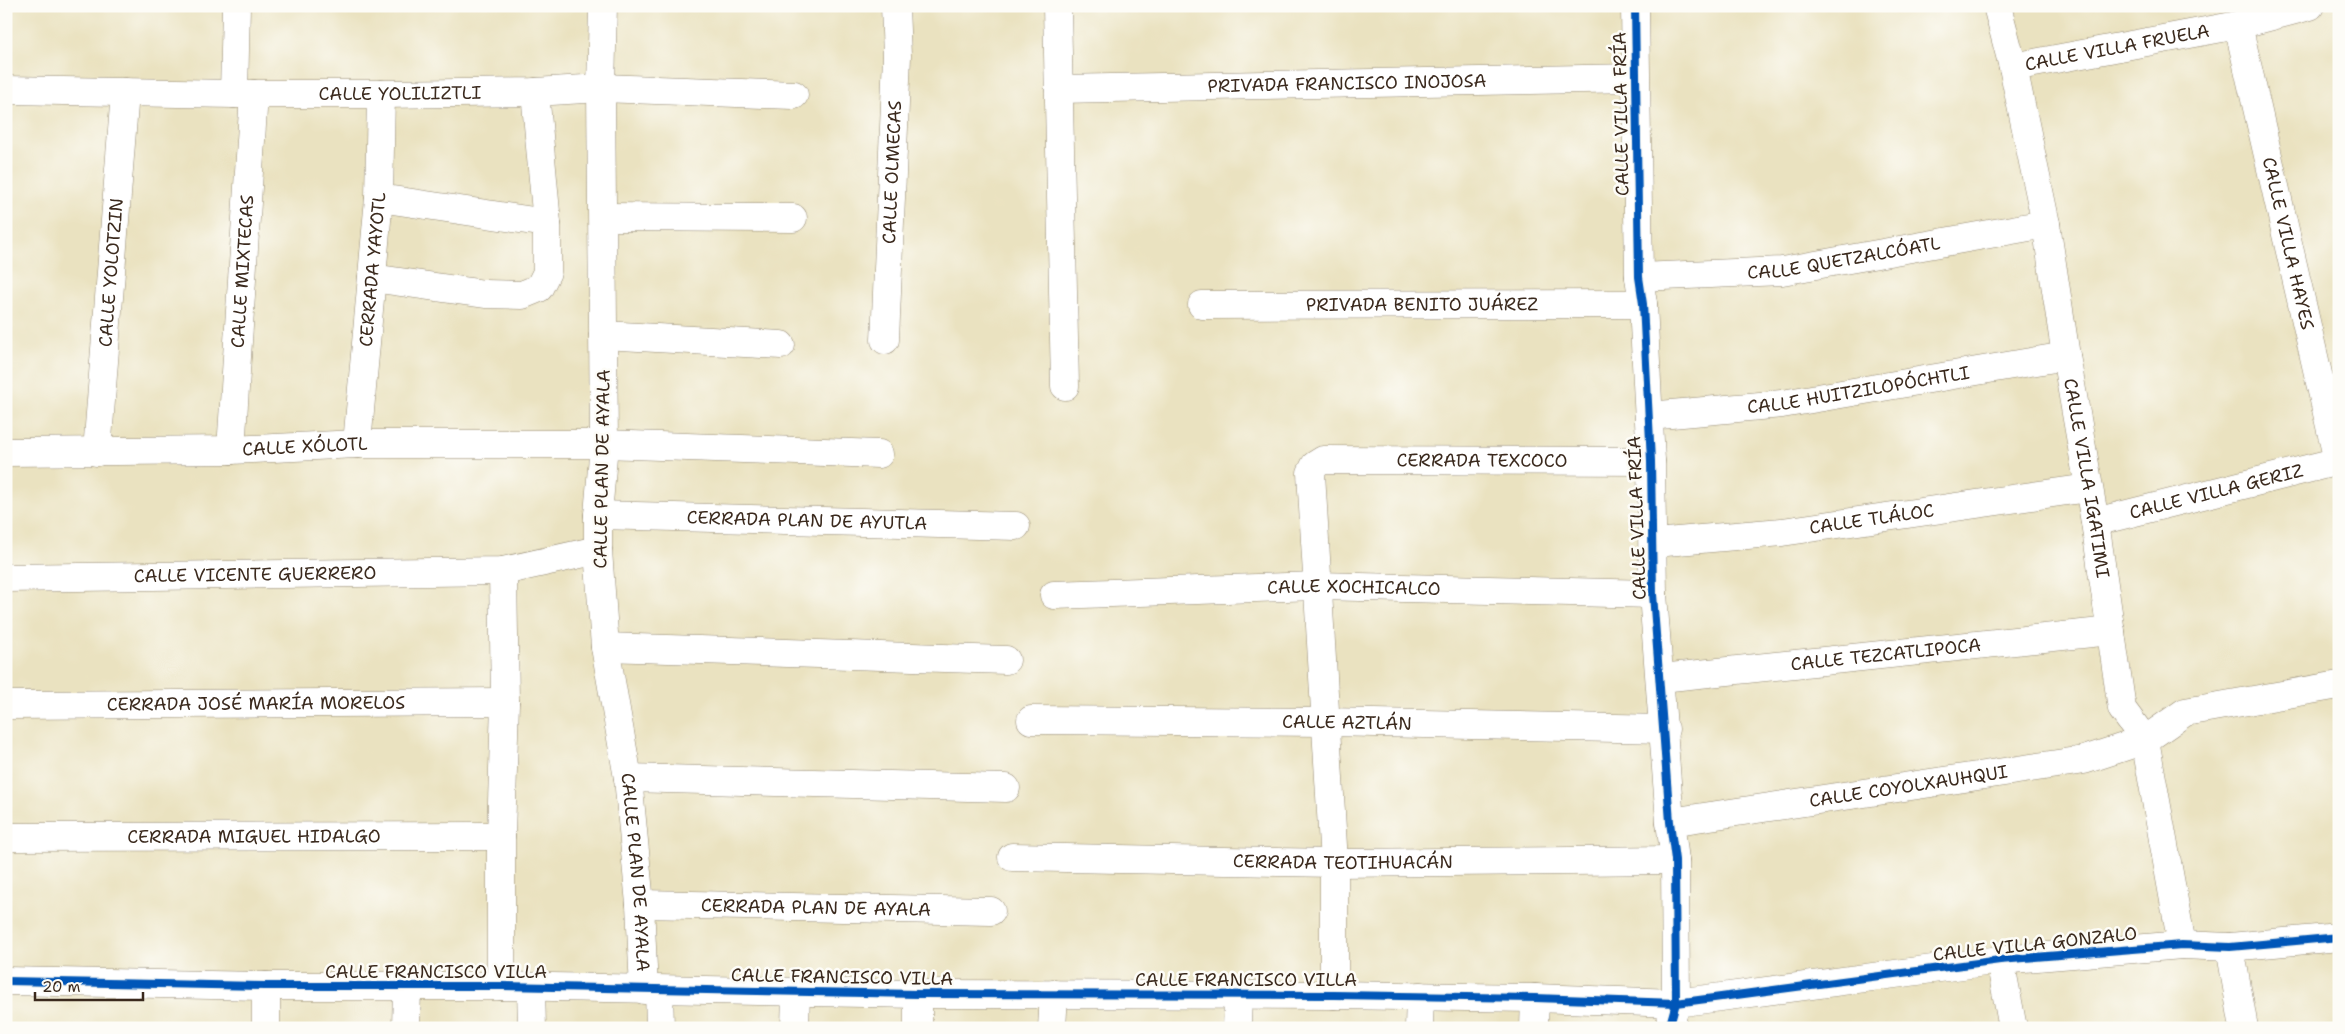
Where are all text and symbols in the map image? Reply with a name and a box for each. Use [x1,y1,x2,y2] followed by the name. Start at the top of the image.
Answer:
[2023,19,2211,77] street label: CALLE VILLA FRUELA
[1608,32,1634,196] street label: CALLE VILLA FRÍA
[1207,69,1487,98] street label: PRIVADA FRANCISCO INOJOSA
[319,81,482,106] street label: CALLE YOLILIZTLI
[877,100,907,244] street label: CALLE OLMECAS
[2257,155,2319,332] street label: CALLE VILLA HAYES
[354,192,391,348] street label: CERRADA YAYOTL
[226,194,259,349] street label: CALLE MIXTECAS
[93,197,129,348] street label: CALLE YOLOTZIN
[1747,231,1942,284] street label: CALLE QUETZALCÓATL
[1306,292,1538,317] street label: PRIVADA BENITO JUÁREZ
[1746,361,1971,419] street label: CALLE HUITZILOPÓCHTLI
[588,369,616,569] street label: CALLE PLAN DE AYALA
[2058,376,2115,580] street label: CALLE VILLA IGATIMI
[242,432,368,461] street label: CALLE XÓLOTL
[1622,436,1652,600] street label: CALLE VILLA FRÍA
[1396,448,1567,473] street label: CERRADA TEXCOCO
[2127,458,2306,525] street label: CALLE VILLA GERIZ
[1808,498,1936,540] street label: CALLE TLÁLOC
[686,505,928,536] street label: CERRADA PLAN DE AYUTLA
[134,561,376,588] street label: CALLE VICENTE GUERRERO
[1267,574,1441,601] street label: CALLE XOCHICALCO
[1789,633,1982,676] street label: CALLE TEZCATLIPOCA
[107,691,405,716] street label: CERRADA JOSÉ MARÍA MORELOS
[1282,710,1412,736] street label: CALLE AZTLÁN
[1807,760,2009,813] street label: CALLE COYOLXAUHQUI
[616,772,655,972] street label: CALLE PLAN DE AYALA
[127,824,381,849] street label: CERRADA MIGUEL HIDALGO
[1233,849,1453,875] street label: CERRADA TEOTIHUACÁN
[701,893,931,922] street label: CERRADA PLAN DE AYALA
[1932,921,2138,967] street label: CALLE VILLA GONZALO
[325,960,547,984] street label: CALLE FRANCISCO VILLA
[731,963,953,991] street label: CALLE FRANCISCO VILLA
[1135,968,1357,992] street label: CALLE FRANCISCO VILLA
[35,969,142,1001] scale bar
[42,977,81,997] text: 20 m

